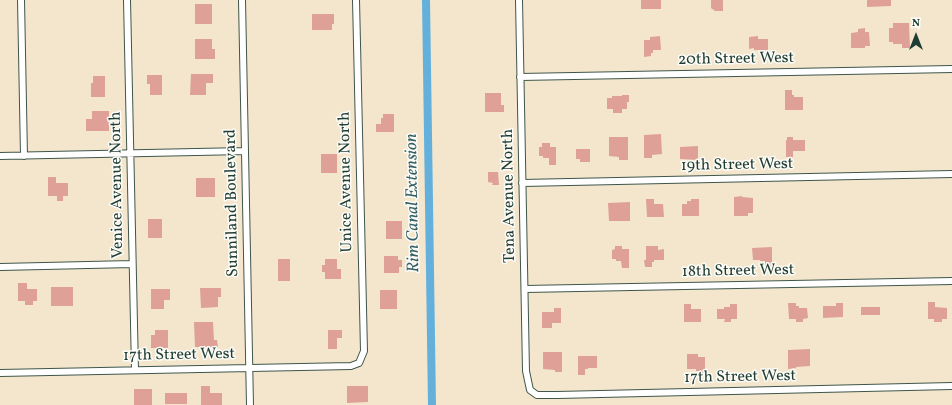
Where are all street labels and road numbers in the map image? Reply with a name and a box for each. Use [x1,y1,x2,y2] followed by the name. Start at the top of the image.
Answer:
[678,49,794,71] street label: 20th Street West
[107,111,129,259] street label: Venice Avenue North
[336,111,358,253] street label: Unice Avenue North
[222,129,244,277] street label: Sunniland Boulevard
[499,129,521,263] street label: Tena Avenue North
[680,155,794,177] street label: 19th Street West
[682,261,794,283] street label: 18th Street West
[123,345,235,367] street label: 17th Street West
[684,367,796,389] street label: 17th Street West

